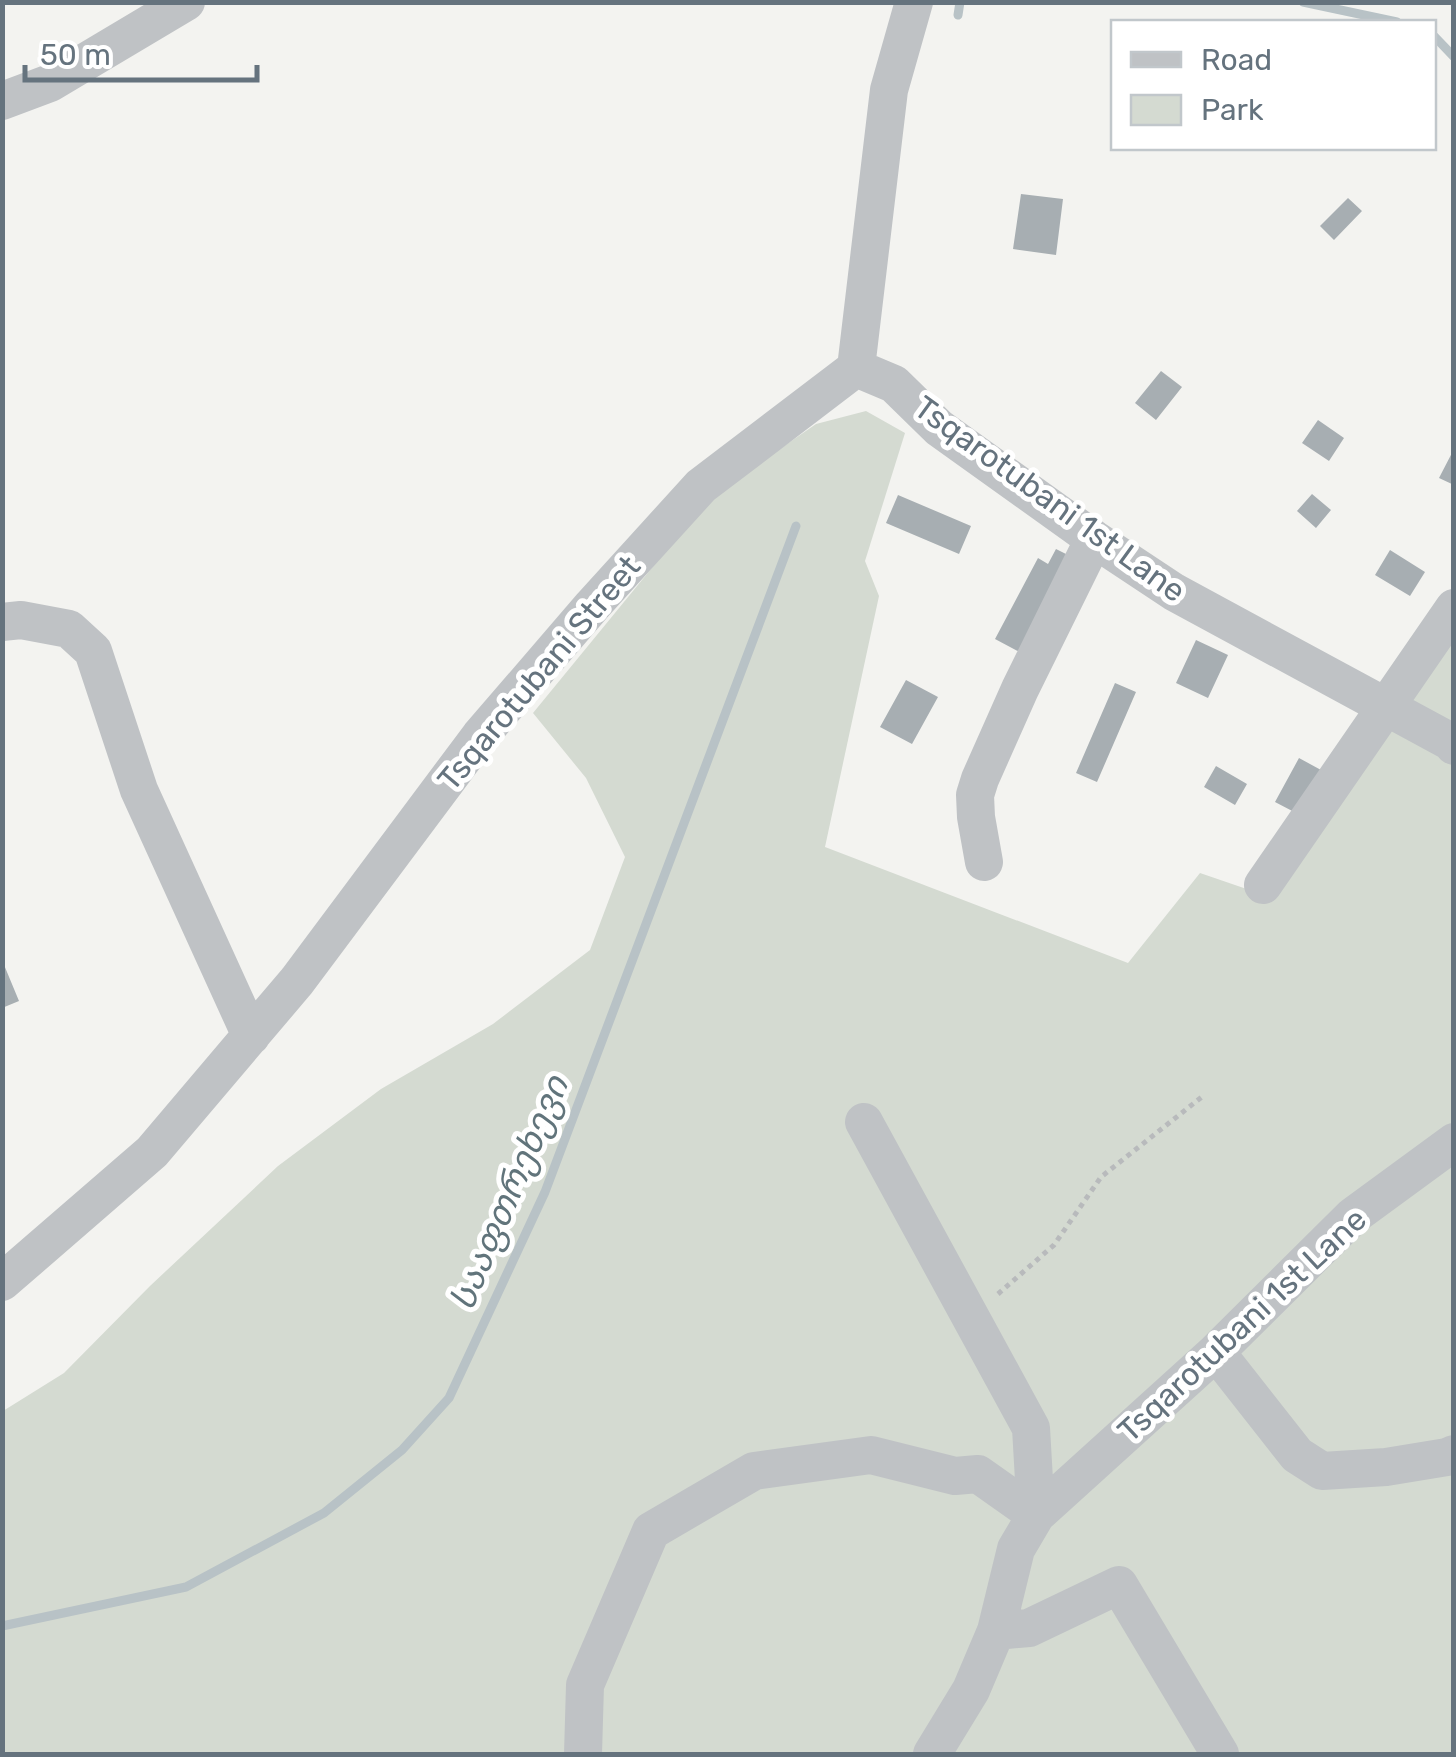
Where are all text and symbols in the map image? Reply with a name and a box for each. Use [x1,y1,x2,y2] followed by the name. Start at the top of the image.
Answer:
[25,20,258,82] scale bar
[1111,20,1436,150] legend
[40,37,111,73] text: 50 m
[1201,42,1272,78] text: Road
[1201,92,1264,128] text: Park
[907,388,1193,610] street label: Tsqarotubani 1st Lane
[430,548,648,798] street label: Tsqarotubani Street
[441,1068,578,1316] water label: სააფთრეხევი
[1110,1200,1374,1450] street label: Tsqarotubani 1st Lane

